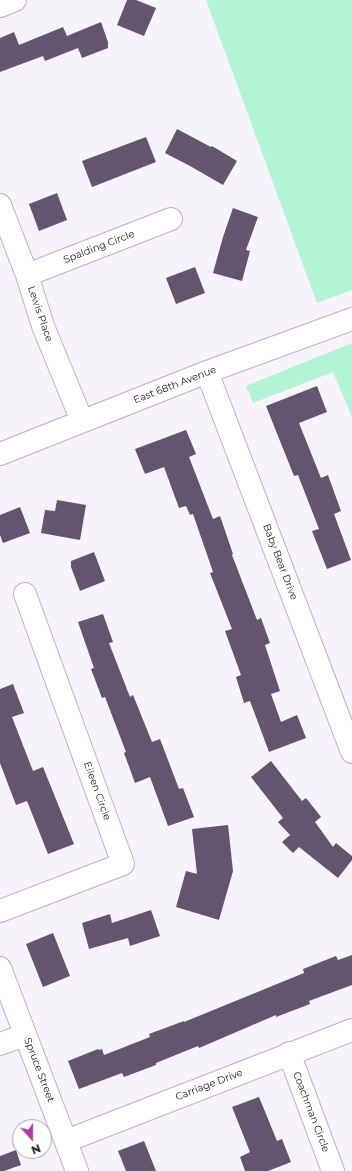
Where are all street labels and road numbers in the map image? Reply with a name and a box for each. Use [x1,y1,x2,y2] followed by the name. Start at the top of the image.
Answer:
[62,228,136,266] street label: Spalding Circle
[25,285,55,343] street label: Lewis Place
[132,364,218,406] street label: East 68th Avenue
[260,522,300,602] street label: Baby Bear Drive
[81,760,113,822] street label: Eileen Circle
[21,1036,57,1104] street label: Spruce Street
[174,1067,244,1103] street label: Carriage Drive
[290,1070,332,1154] street label: Coachman Circle

